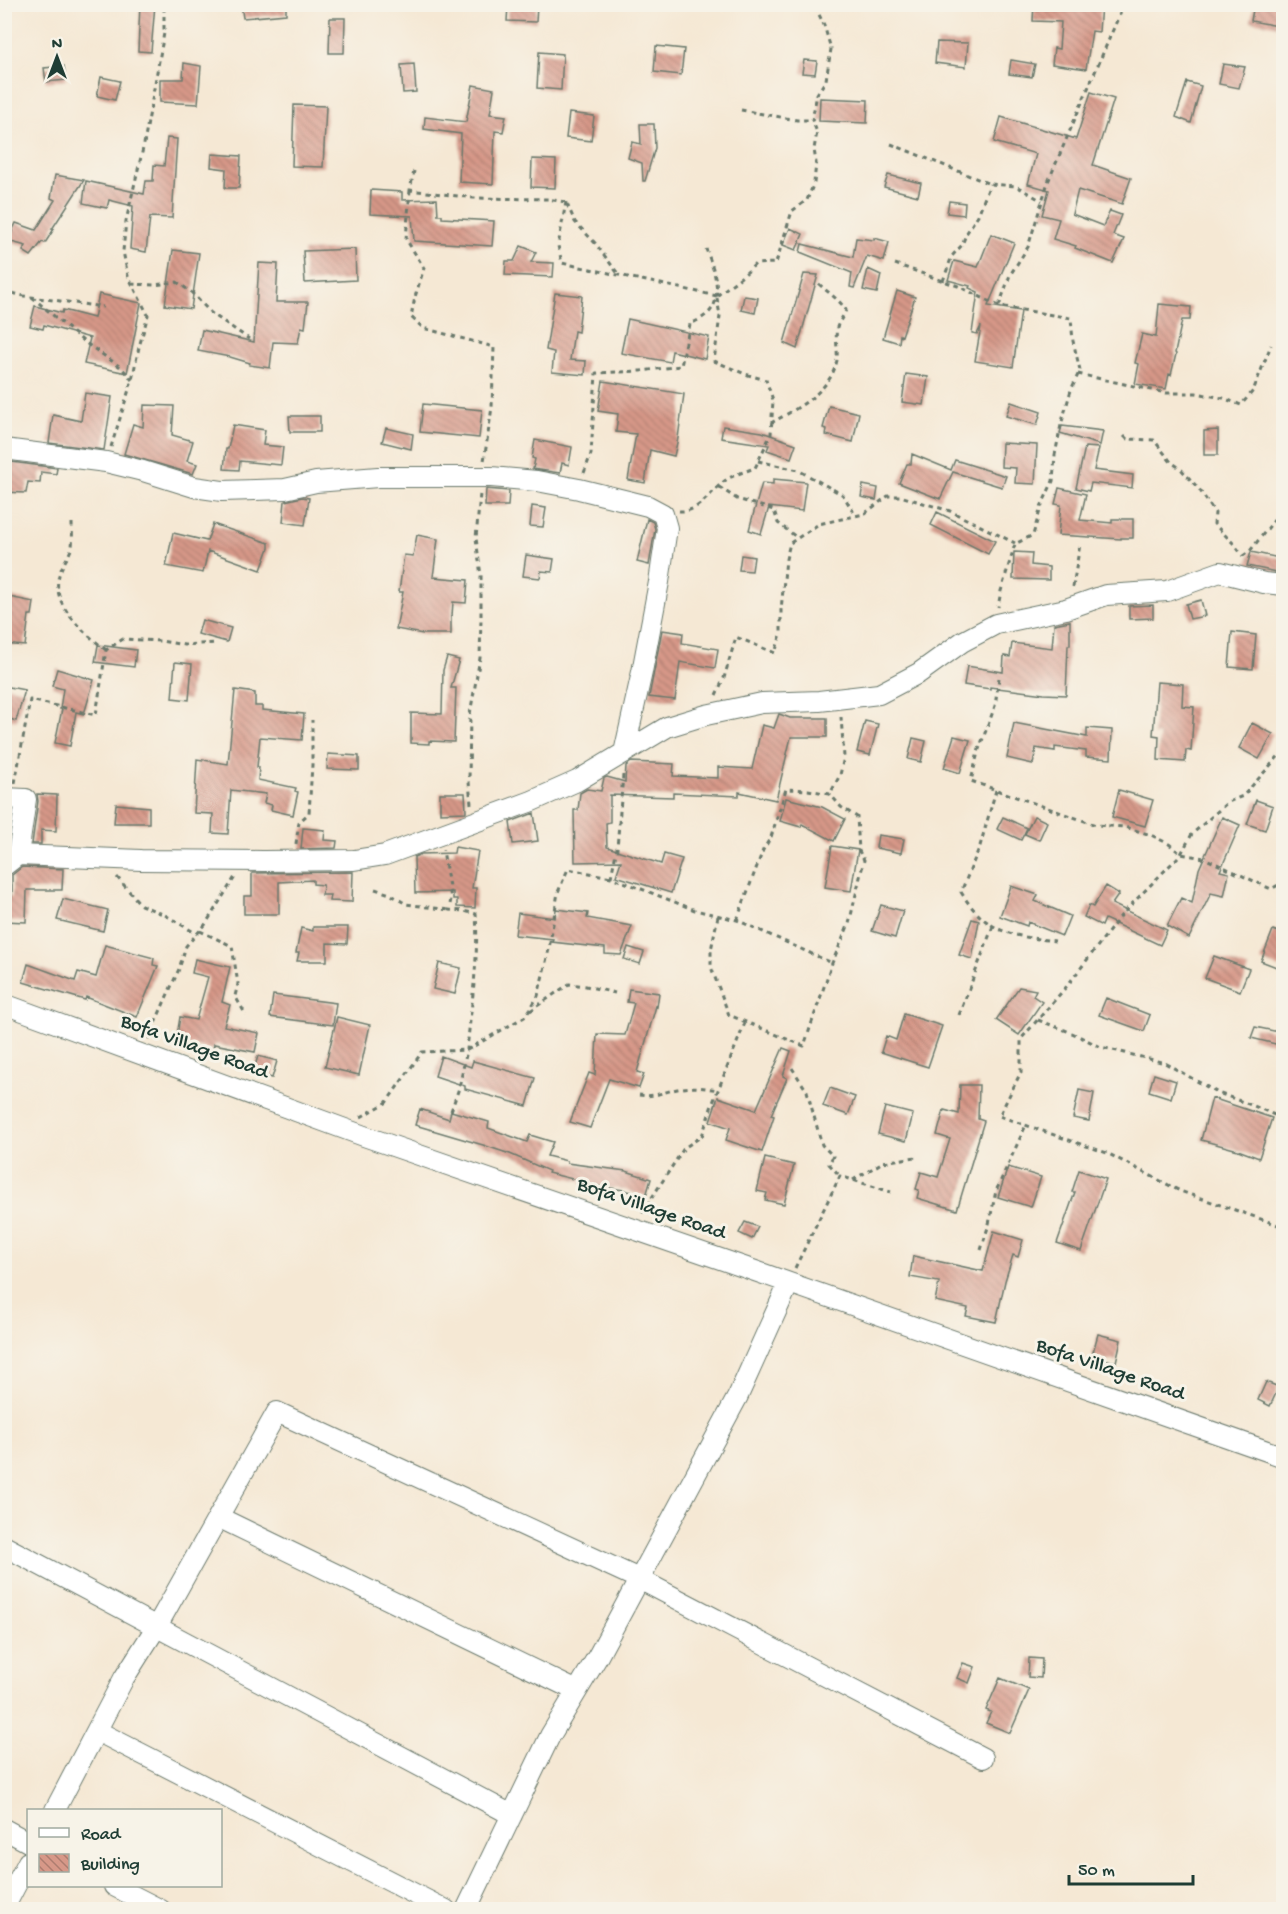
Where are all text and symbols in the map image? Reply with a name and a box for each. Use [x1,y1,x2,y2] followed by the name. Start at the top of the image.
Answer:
[27,27,87,87] north arrow
[52,36,63,55] text: N
[116,1009,273,1087] street label: Bofa Village Road
[572,1173,730,1248] street label: Bofa Village Road
[1031,1334,1189,1409] street label: Bofa Village Road
[27,1809,222,1887] legend
[81,1825,122,1846] text: Road
[1069,1848,1194,1886] scale bar
[80,1855,140,1876] text: Building
[1078,1861,1115,1882] text: 50 m

